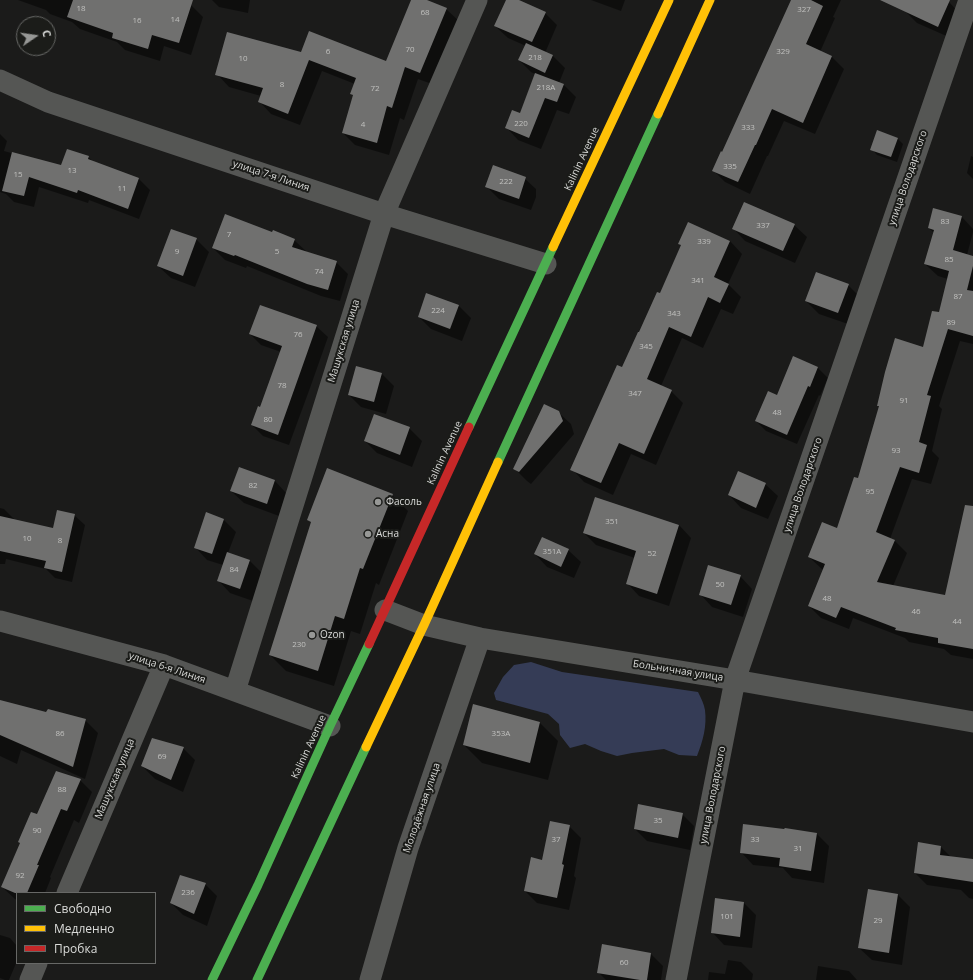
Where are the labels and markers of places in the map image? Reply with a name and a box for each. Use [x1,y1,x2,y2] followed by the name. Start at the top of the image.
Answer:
[386,496,422,508] place label: Фасоль
[373,497,383,507] marker: Фасоль
[376,528,399,540] place label: Асна
[363,529,373,539] marker: Асна
[320,629,345,641] place label: Ozon
[307,630,317,640] marker: Ozon

